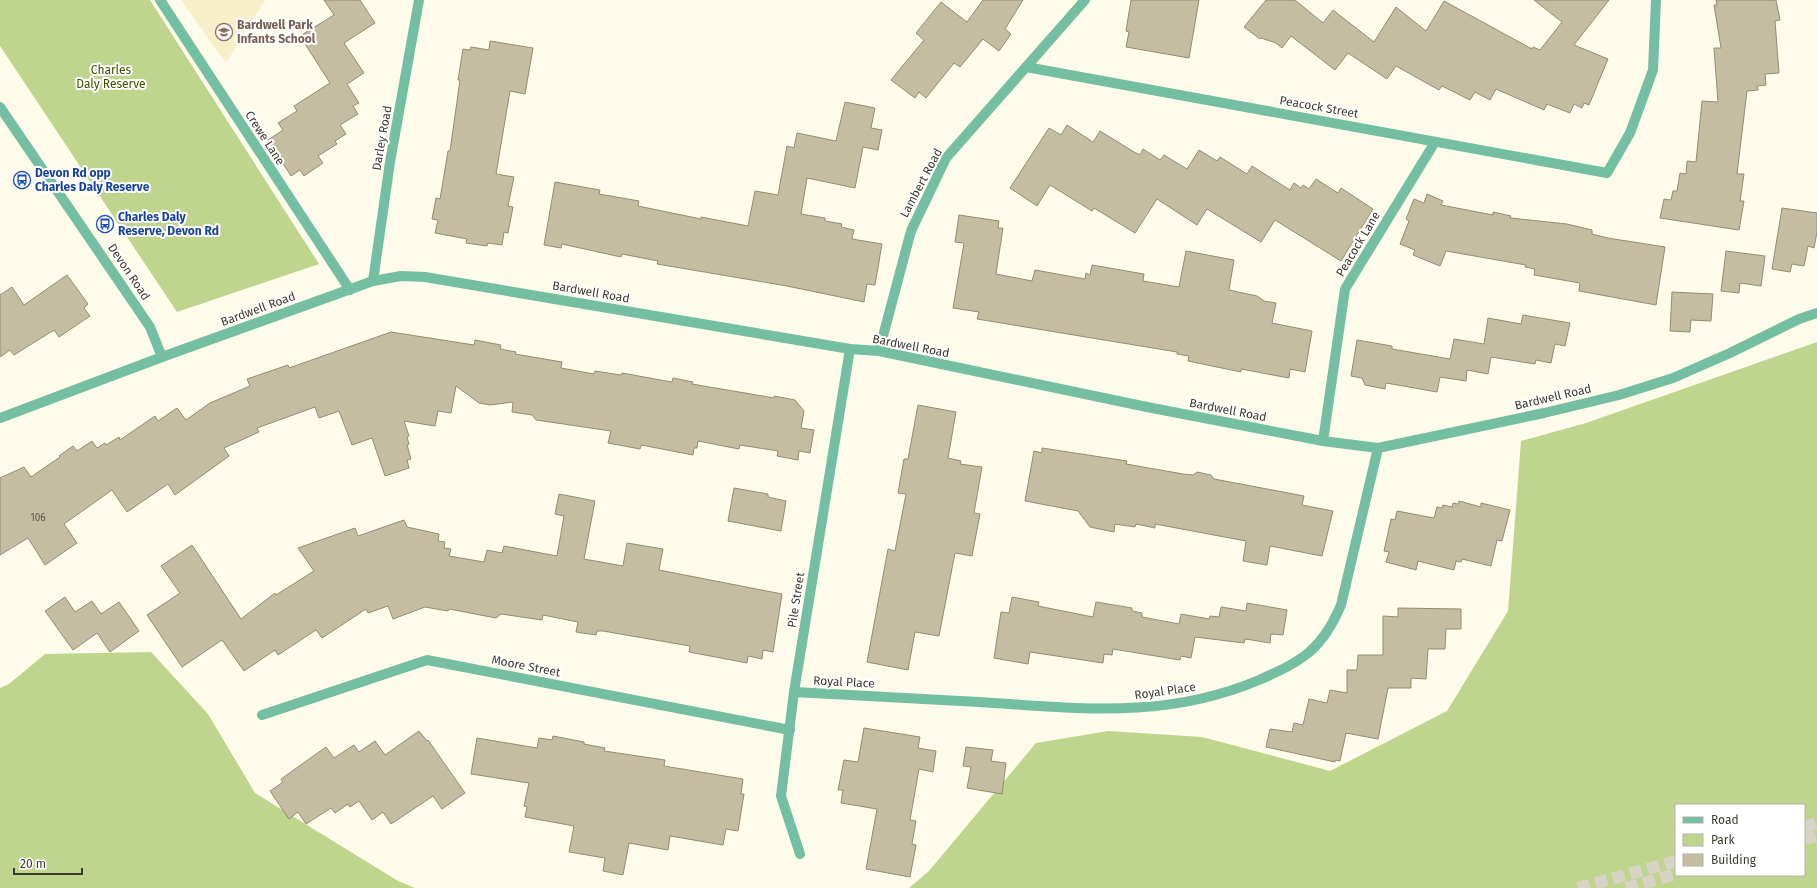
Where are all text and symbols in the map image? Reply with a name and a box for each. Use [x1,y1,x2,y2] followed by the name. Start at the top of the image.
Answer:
[237,18,316,46] place label: Bardwell Park Infants School
[214,22,234,42] school or university icon: Bardwell Park Infants School
[76,63,146,91] park label: Charles Daly Reserve
[1279,93,1360,121] street label: Peacock Street
[369,105,395,171] street label: Darley Road
[242,108,288,168] street label: Crewe Lane
[897,146,945,220] street label: Lambert Road
[35,166,150,194] place label: Devon Rd opp Charles Daly Reserve
[12,170,32,190] bus stop icon: Devon Rd opp Charles Daly Reserve
[1333,209,1383,279] street label: Peacock Lane
[118,210,219,238] place label: Charles Daly Reserve, Devon Rd
[95,214,115,234] bus stop icon: Charles Daly Reserve, Devon Rd
[105,241,153,303] street label: Devon Road
[551,278,631,306] street label: Bardwell Road
[219,289,297,329] street label: Bardwell Road
[871,332,951,360] street label: Bardwell Road
[1513,381,1593,413] street label: Bardwell Road
[1188,396,1268,424] street label: Bardwell Road
[30,512,46,524] house number: 106
[785,571,807,629] street label: Pile Street
[490,652,562,680] street label: Moore Street
[813,673,875,691] street label: Royal Place
[1133,680,1197,702] street label: Royal Place
[1675,804,1805,876] legend
[1711,813,1739,827] text: Road
[1711,833,1735,847] text: Park
[14,850,82,876] scale bar
[1711,853,1757,867] text: Building
[20,857,46,871] text: 20 m

